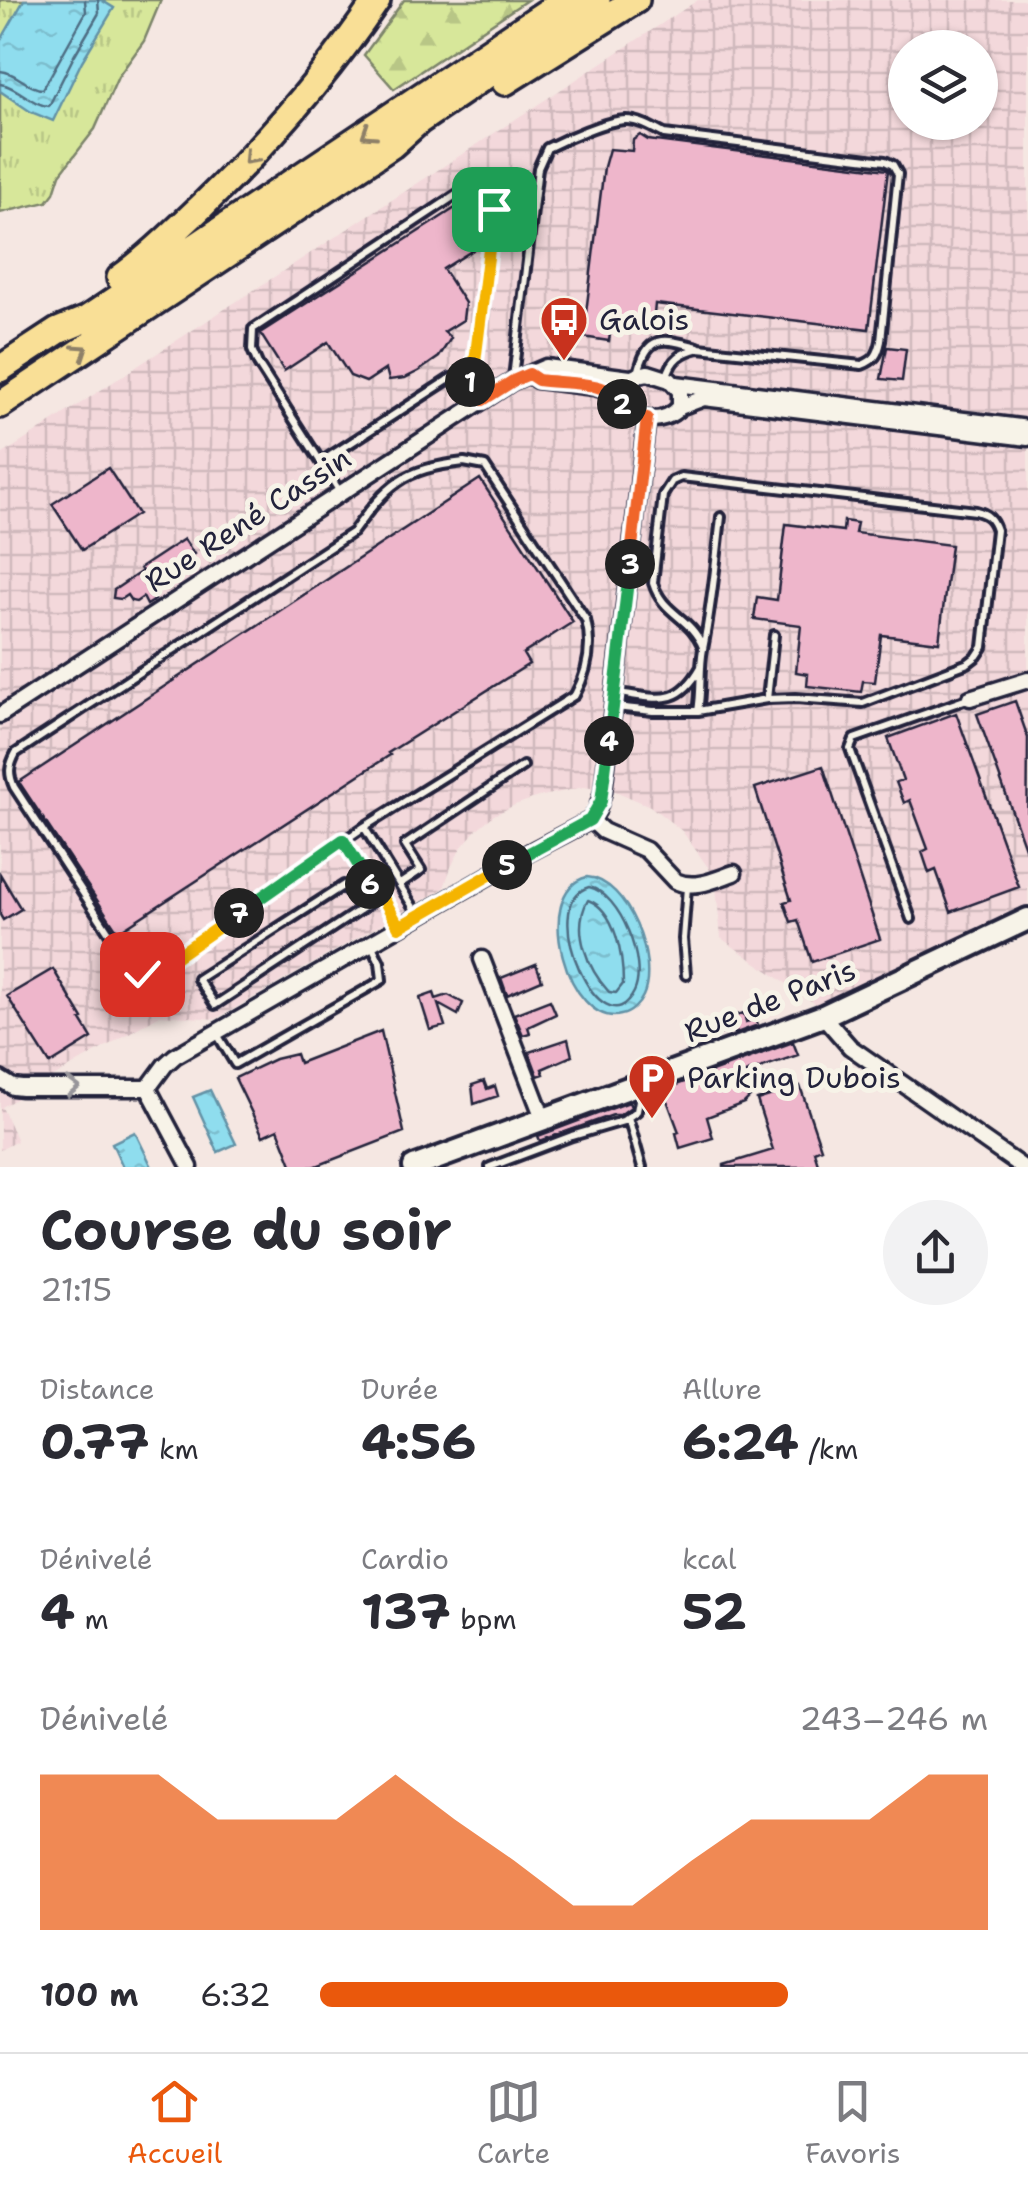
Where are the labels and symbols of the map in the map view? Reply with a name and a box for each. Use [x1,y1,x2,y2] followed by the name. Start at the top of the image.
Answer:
[361,120,379,139] one-way arrow
[244,146,262,165] one-way arrow
[452,167,537,252] pin
[538,294,590,362] bus stop icon: Galois
[599,299,689,340] place label: Galois
[70,344,88,363] one-way arrow
[445,357,495,407] pin: 1
[597,379,647,429] pin: 2
[137,438,359,602] street label: Rue René Cassin
[605,539,655,589] pin: 3
[584,716,634,766] pin: 4
[482,840,532,890] pin: 5
[345,859,395,909] pin: 6
[214,888,264,938] pin: 7
[100,932,185,1017] pin
[678,949,861,1052] street label: Rue de Paris
[626,1052,678,1120] parking icon: Parking Dubois
[687,1057,901,1098] place label: Parking Dubois
[65,1077,81,1098] one-way arrow

